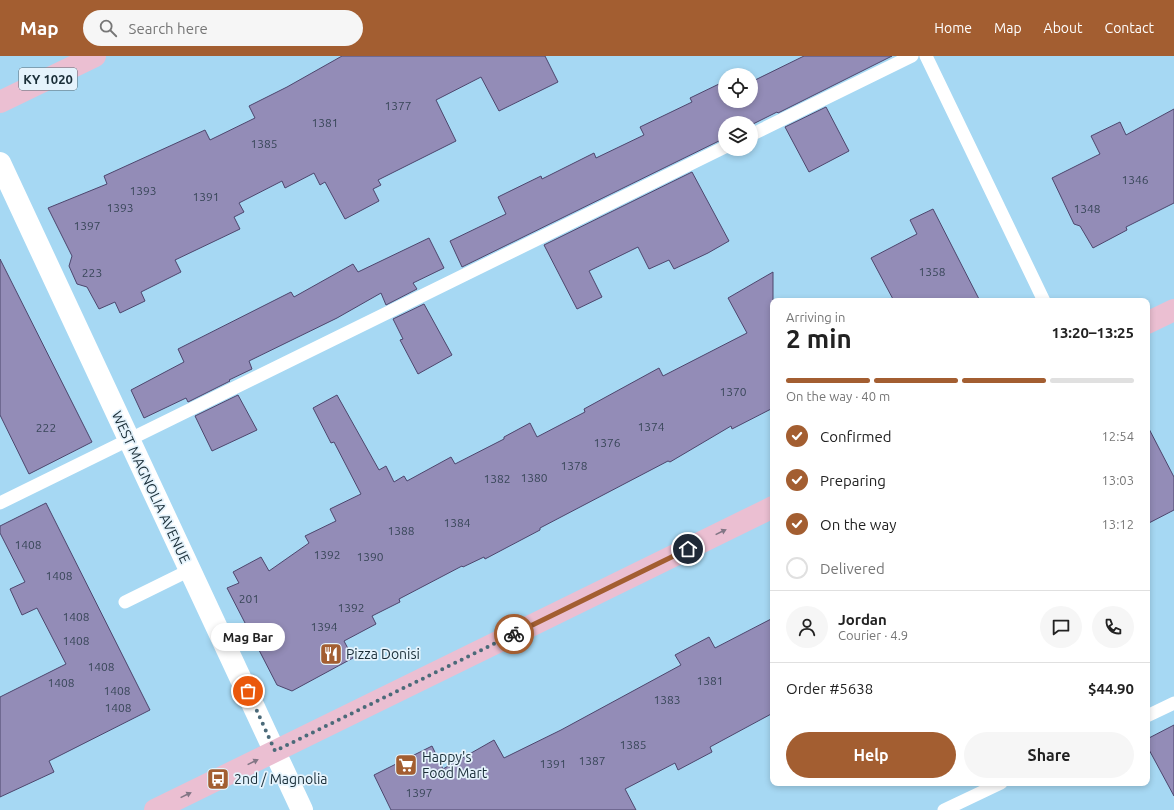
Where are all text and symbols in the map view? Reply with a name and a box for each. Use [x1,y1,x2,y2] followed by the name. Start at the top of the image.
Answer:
[83,10,363,46] search box
[20,17,59,39] text: Map
[97,17,119,39] icon: search
[129,20,208,37] text: Search here
[934,20,972,36] text: Home
[994,20,1022,36] text: Map
[1044,20,1083,36] text: About
[1105,20,1154,36] text: Contact
[19,68,77,90] road number: KY 1020
[718,68,758,156] map controls
[718,68,758,108] button: locate
[384,99,412,112] house number: 1377
[311,116,339,129] house number: 1381
[718,116,758,156] button: layers
[250,137,278,150] house number: 1385
[1121,173,1149,186] house number: 1346
[129,184,157,197] house number: 1393
[192,190,220,203] house number: 1391
[106,201,134,214] house number: 1393
[1073,202,1101,215] house number: 1348
[73,219,101,232] house number: 1397
[918,265,946,278] house number: 1358
[82,266,102,279] house number: 223
[786,310,845,324] text: Arriving in
[786,324,852,353] text: 2 min
[1051,324,1134,341] text: 13:20–13:25
[719,385,747,398] house number: 1370
[786,389,890,403] text: On the way · 40 m
[109,408,193,566] street label: WEST MAGNOLIA AVENUE
[637,420,665,433] house number: 1374
[36,421,56,434] house number: 222
[786,425,808,447] icon: check
[820,428,892,445] text: Confirmed
[1101,429,1134,443] text: 12:54
[593,436,621,449] house number: 1376
[560,459,588,472] house number: 1378
[786,469,808,491] icon: check
[520,471,548,484] house number: 1380
[483,472,511,485] house number: 1382
[820,472,886,489] text: Preparing
[1101,473,1134,487] text: 13:03
[786,513,808,535] icon: check
[443,516,471,529] house number: 1384
[820,516,896,533] text: On the way
[1101,517,1134,531] text: 13:12
[387,524,415,537] house number: 1388
[716,529,727,535] one-way arrow
[671,532,705,566] pin
[14,538,42,551] house number: 1408
[677,538,699,560] icon: home
[313,548,341,561] house number: 1392
[356,550,384,563] house number: 1390
[820,560,885,577] text: Delivered
[45,569,73,582] house number: 1408
[239,592,259,605] house number: 201
[337,601,365,614] house number: 1392
[786,606,828,648] button: person
[1040,606,1082,648] button: chat
[1092,606,1134,648] button: phone
[62,610,90,623] house number: 1408
[838,611,887,628] text: Jordan
[494,614,534,654] courier
[310,620,338,633] house number: 1394
[211,623,285,651] callout: Mag Bar
[503,623,525,645] icon: bike
[838,628,908,642] text: Courier · 4.9
[223,630,273,644] text: Mag Bar
[62,634,90,647] house number: 1408
[318,641,344,667] restaurant icon: Pizza Donisi
[346,646,420,662] place label: Pizza Donisi
[87,660,115,673] house number: 1408
[231,674,265,708] pin
[696,674,724,687] house number: 1381
[47,676,75,689] house number: 1408
[237,680,259,702] icon: bag
[786,680,873,697] text: Order #5638
[1088,680,1134,697] text: $44.90
[103,684,131,697] house number: 1408
[653,693,681,706] house number: 1383
[104,701,132,714] house number: 1408
[786,732,956,778] button: Help
[964,732,1134,778] button: Share
[619,738,647,751] house number: 1385
[422,749,488,781] place label: Happy's Food Mart
[393,752,419,778] supermarket icon: Happy's Food Mart
[578,754,606,767] house number: 1387
[539,757,567,770] house number: 1391
[247,759,258,765] one-way arrow
[205,766,231,792] bus stop icon: 2nd / Magnolia
[234,771,328,787] place label: 2nd / Magnolia
[405,786,433,799] house number: 1397
[180,791,192,798] one-way arrow

